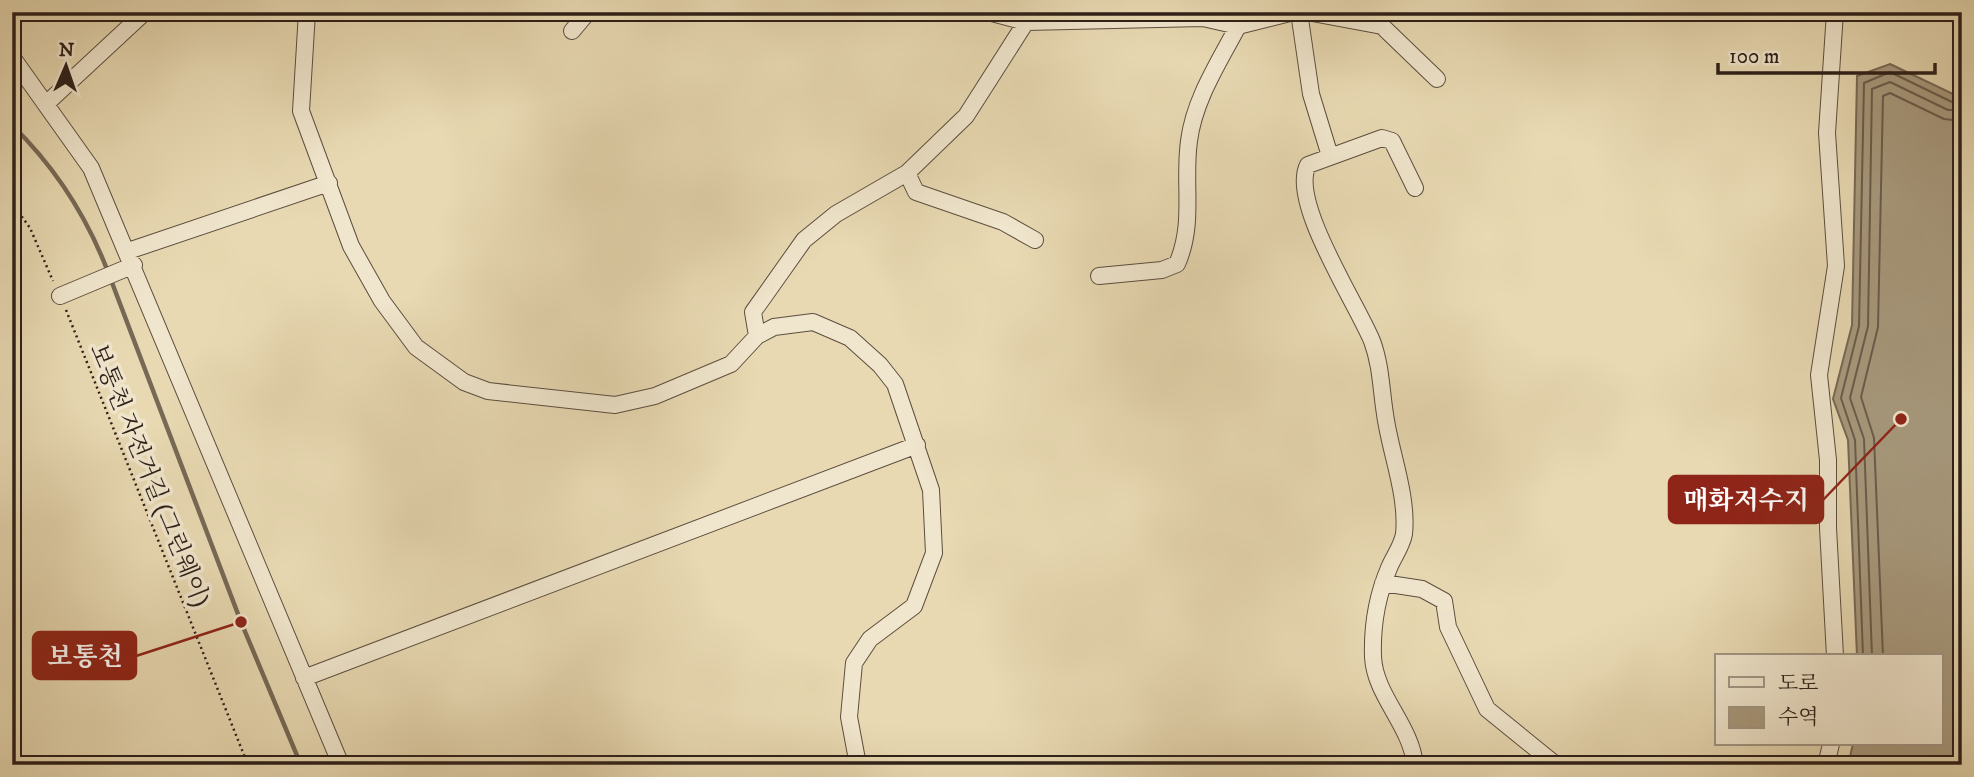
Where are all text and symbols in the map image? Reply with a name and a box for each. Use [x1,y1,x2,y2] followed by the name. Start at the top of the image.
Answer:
[32,32,102,102] north arrow
[1718,32,1936,76] scale bar
[58,39,75,62] text: N
[1729,44,1780,70] text: 100 m
[82,339,216,611] street label: 보통천 자전거길 (그린웨이)
[1669,476,1823,523] callout: 매화저수지
[1683,485,1809,518] text: 매화저수지
[33,632,136,679] callout: 보통천
[47,641,123,674] text: 보통천
[1715,654,1942,746] legend
[1778,671,1819,697] text: 도로
[1778,705,1819,731] text: 수역

